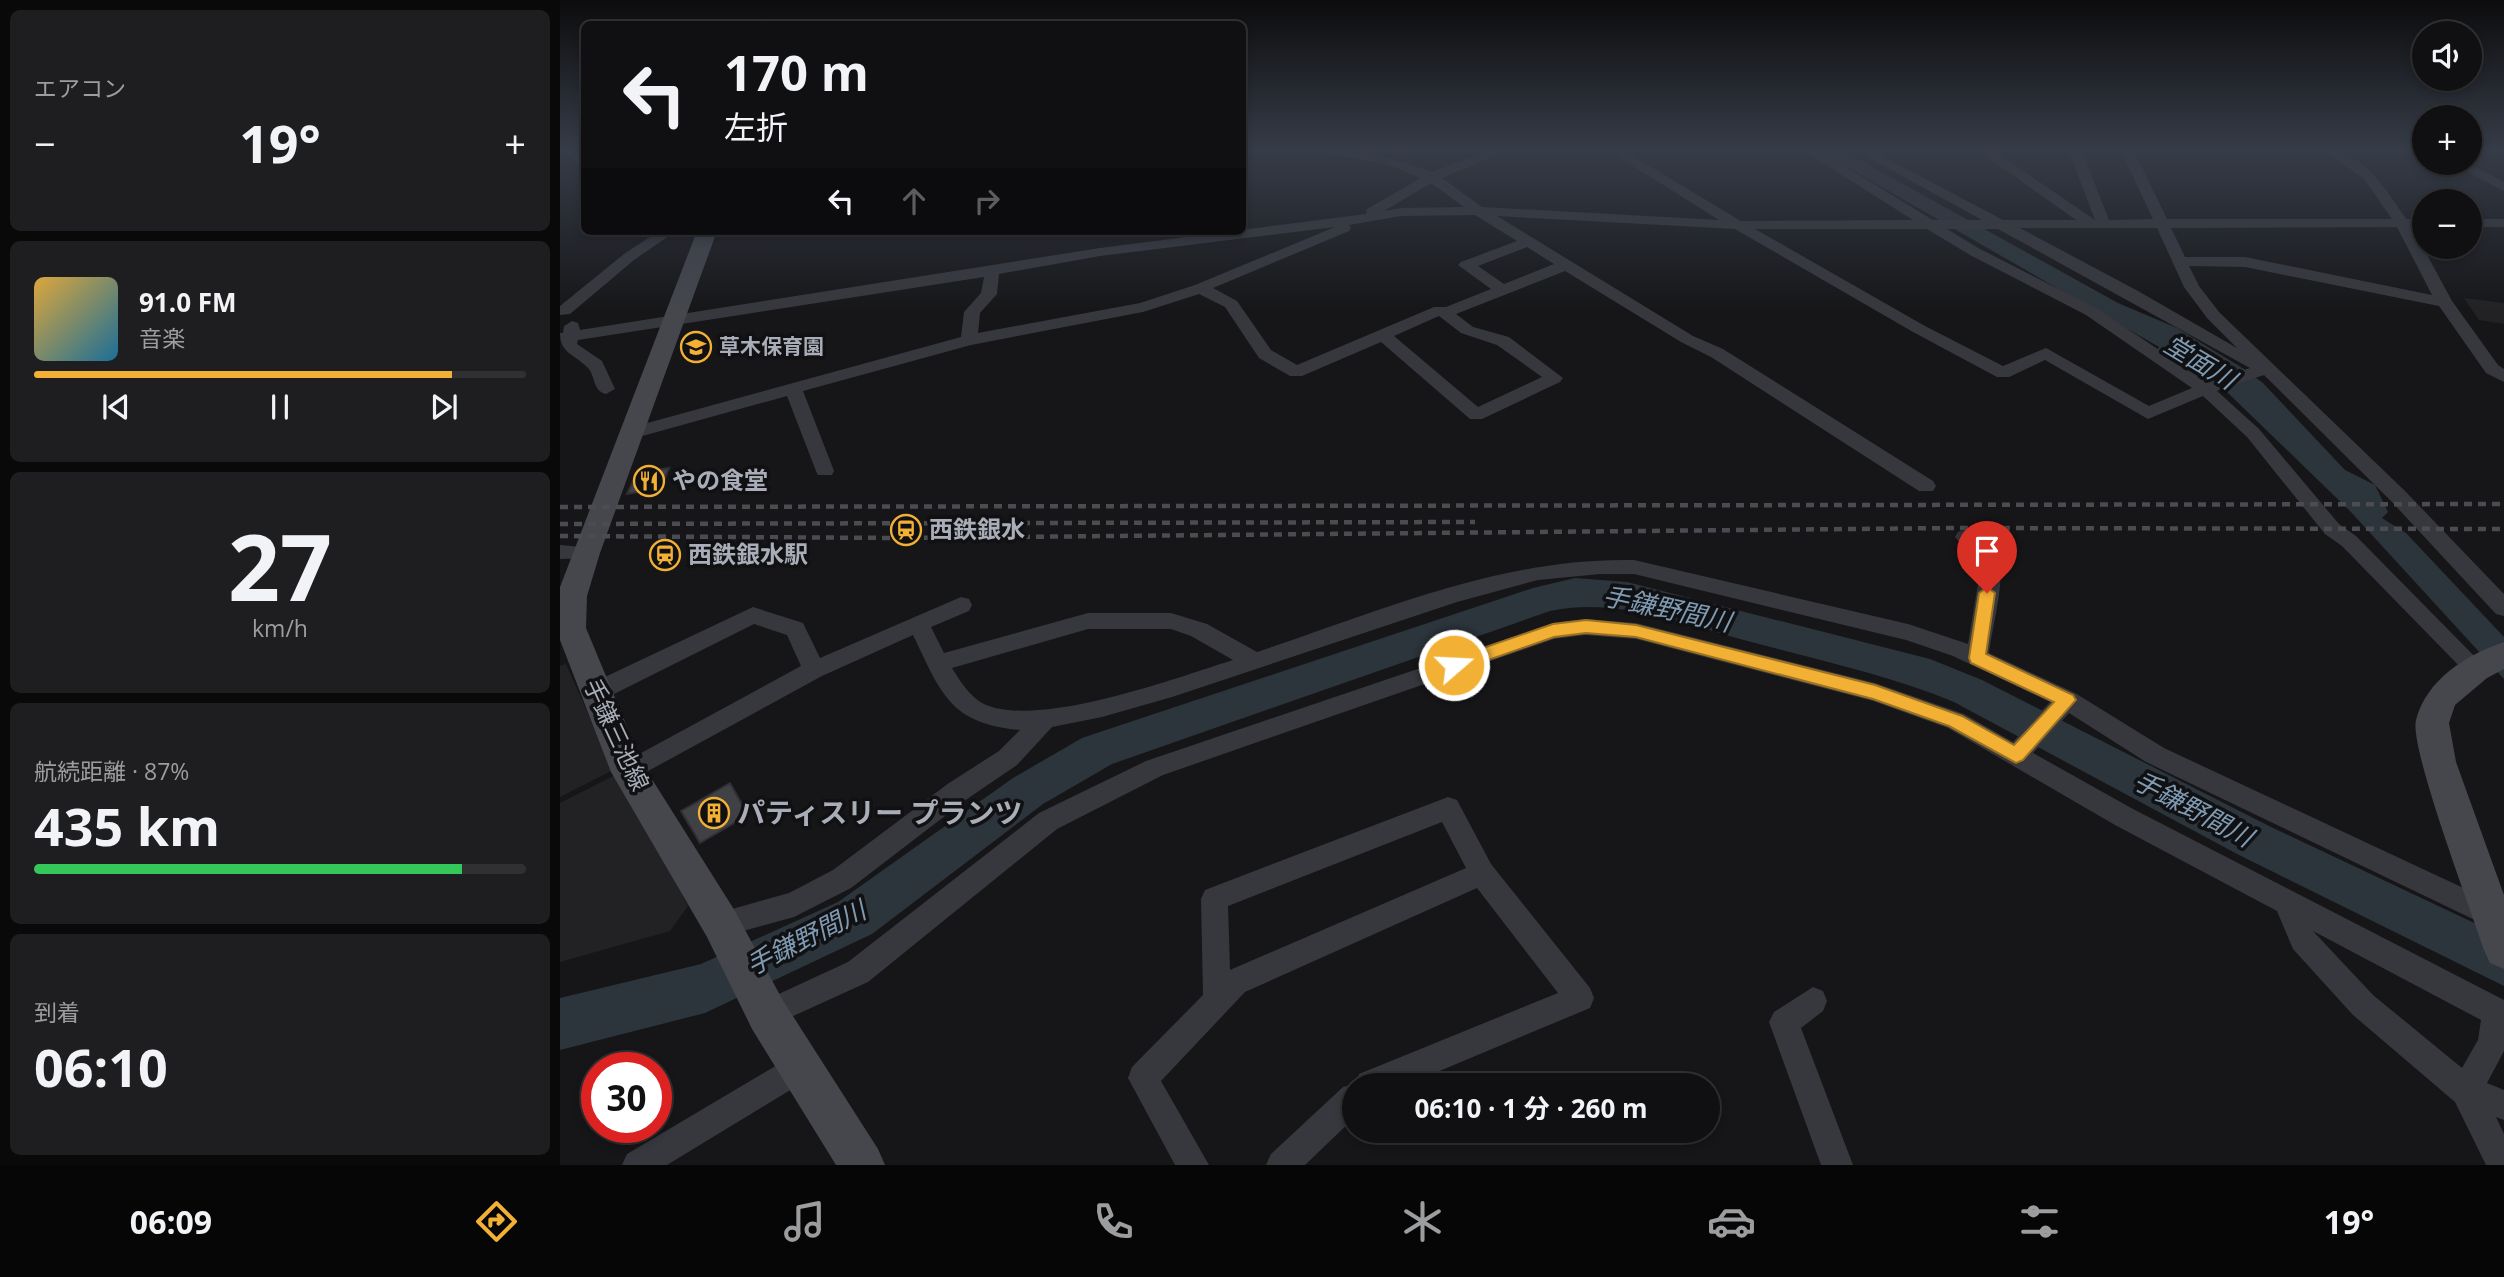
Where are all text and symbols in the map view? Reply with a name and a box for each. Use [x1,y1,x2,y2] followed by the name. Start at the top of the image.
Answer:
[2412,21,2482,259] map controls
[2412,21,2482,91] button: sound
[724,39,869,105] text: 170 m
[609,49,700,140] icon: left
[34,72,126,104] text: エアコン
[724,105,788,148] text: 左折
[2412,105,2482,175] button: +
[239,107,321,178] text: 19°
[34,117,56,169] text: −
[504,117,526,169] text: +
[822,182,860,220] icon: left
[895,182,933,220] icon: ahead
[968,182,1006,220] icon: right
[2412,189,2482,259] button: −
[139,284,237,320] text: 91.0 FM
[139,322,185,354] text: 音楽
[2158,326,2246,398] water label: 堂面川
[679,330,713,364] school or university icon: 草木保育園
[719,332,824,360] place label: 草木保育園
[97,388,135,426] icon: previous
[261,388,299,426] icon: pause
[425,388,463,426] icon: next
[672,463,768,496] place label: やの食堂
[632,464,666,498] restaurant icon: やの食堂
[228,504,332,628] text: 27
[929,512,1025,545] place label: 西鉄銀水
[889,513,923,547] station icon: 西鉄銀水
[1957,521,2017,593] pin
[1968,532,2006,570] icon: arrive
[688,537,808,570] place label: 西鉄銀水駅
[648,538,682,572] station icon: 西鉄銀水駅
[1600,577,1737,640] water label: 手鎌野間川
[252,612,308,644] text: km/h
[1417,628,1491,702] position arrow
[577,673,658,796] street label: 手鎌三池線
[34,755,189,787] text: 航続距離 · 87%
[2128,762,2262,856] water label: 手鎌野間川
[34,790,220,861] text: 435 km
[737,793,1023,831] place label: パティスリー プランツ
[697,796,731,830] building icon: パティスリー プランツ
[739,890,874,983] water label: 手鎌野間川
[34,996,80,1028] text: 到着
[34,1031,168,1102] text: 06:10
[581,1052,672,1143] speed limit sign: 30
[1414,1090,1648,1126] text: 06:10 · 1 分 · 260 m
[472,1197,521,1246] icon: directions
[780,1197,829,1246] icon: music
[1089,1197,1138,1246] icon: phone
[1398,1197,1447,1246] icon: climate
[1707,1197,1756,1246] icon: car
[2015,1197,2064,1246] icon: filters
[130,1200,212,1243] text: 06:09
[2324,1200,2374,1243] text: 19°

